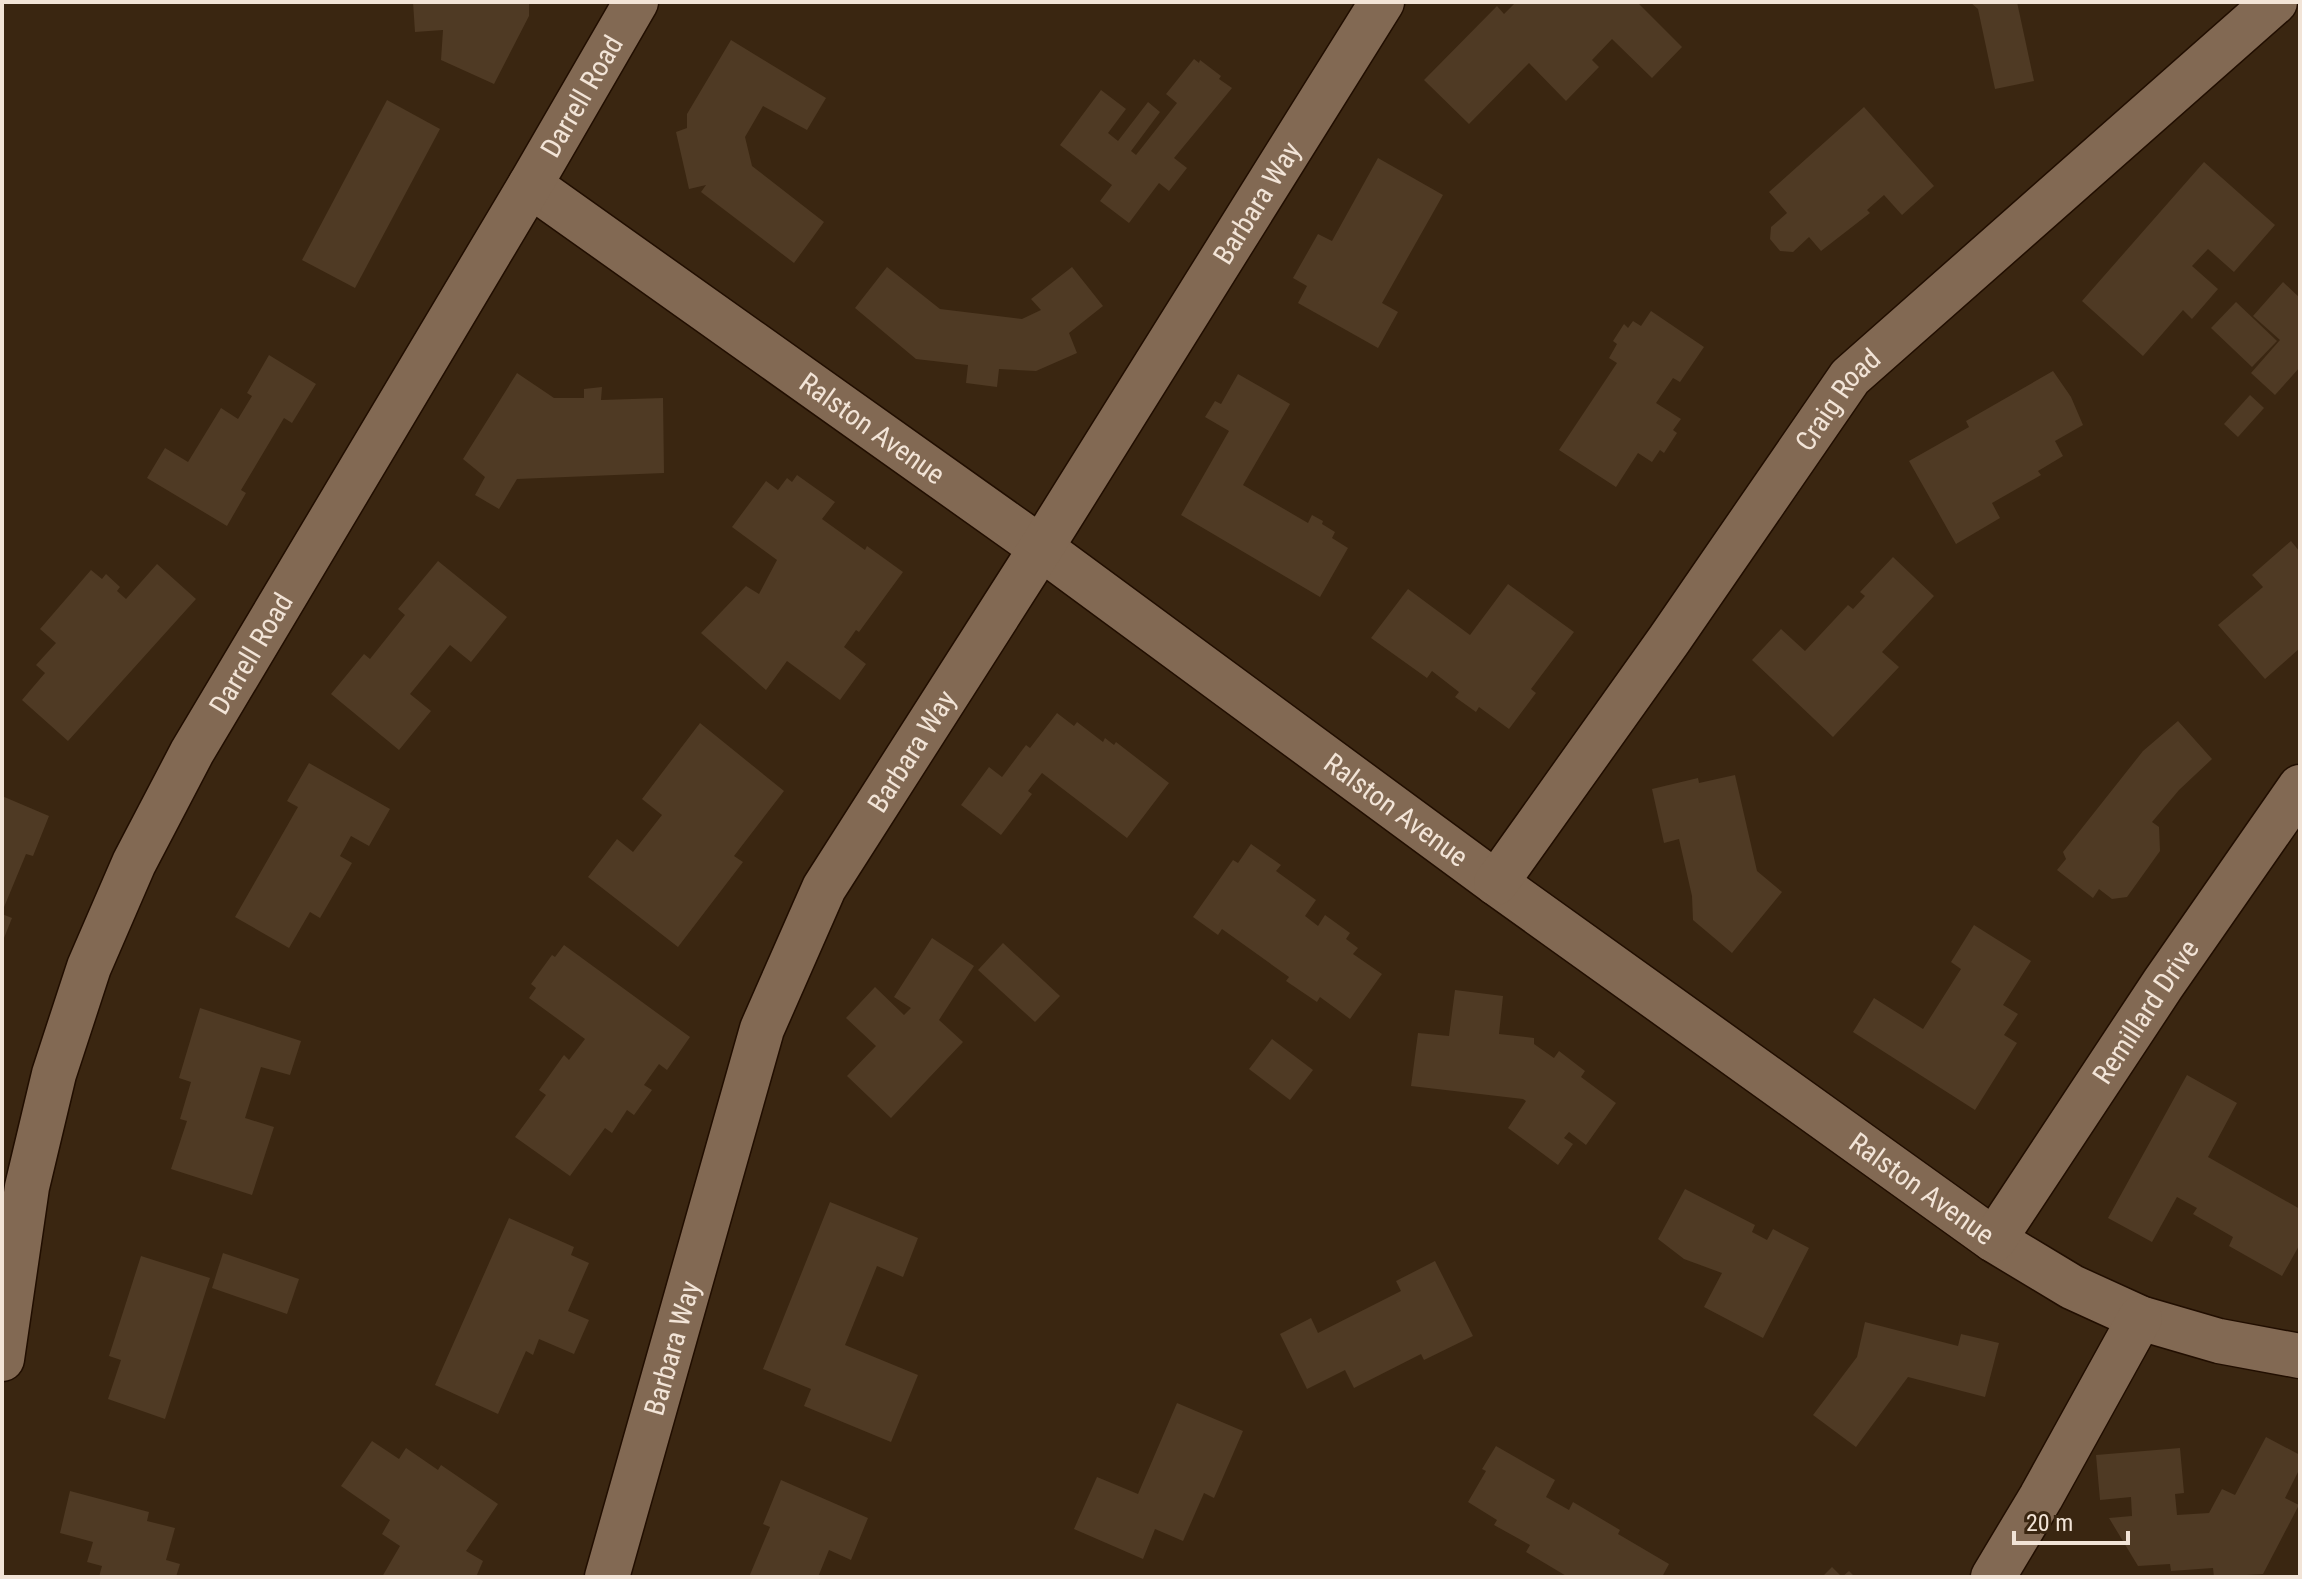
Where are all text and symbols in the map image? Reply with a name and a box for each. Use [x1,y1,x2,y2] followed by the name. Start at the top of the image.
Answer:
[533,29,630,163] street label: Darrell Road
[1206,135,1307,270] street label: Barbara Way
[1788,342,1887,457] street label: Craig Road
[793,365,951,491] street label: Ralston Avenue
[202,587,300,720] street label: Darrell Road
[860,684,963,818] street label: Barbara Way
[1318,746,1475,873] street label: Ralston Avenue
[2085,933,2205,1090] street label: Remillard Drive
[1843,1125,2001,1251] street label: Ralston Avenue
[637,1277,707,1419] street label: Barbara Way
[2014,1495,2128,1545] scale bar
[2026,1509,2073,1537] text: 20 m

